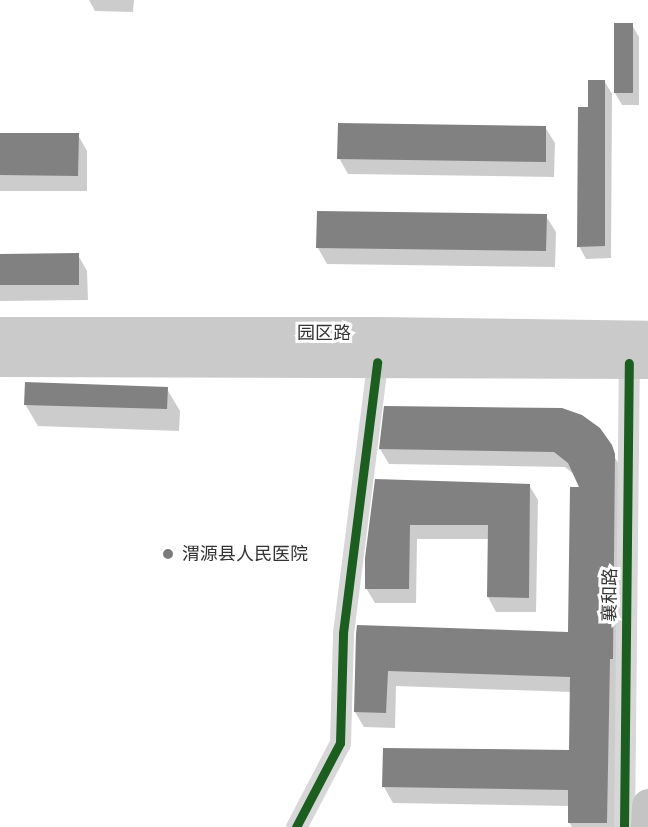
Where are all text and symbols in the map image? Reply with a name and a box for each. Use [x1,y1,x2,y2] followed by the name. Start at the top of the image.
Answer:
[297,322,351,344] street label: 园区路
[182,543,308,565] place label: 渭源县人民医院
[159,545,177,563] marker: 渭源县人民医院
[599,568,621,622] street label: 襄和路

